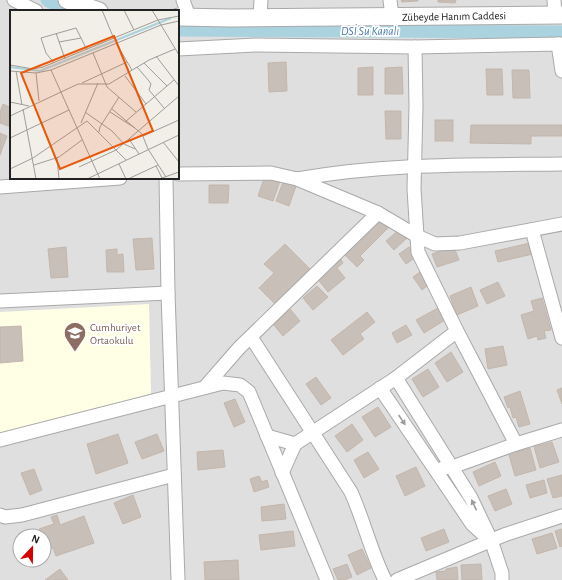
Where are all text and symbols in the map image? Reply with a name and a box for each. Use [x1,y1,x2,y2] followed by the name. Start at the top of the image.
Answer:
[10,10,179,179] inset map
[402,10,506,23] street label: Zübeyde Hanım Caddesi
[341,24,400,37] water label: DSİ Su Kanalı
[62,320,88,353] school or university icon: Cumhuriyet Ortaokulu
[90,322,141,346] place label: Cumhuriyet Ortaokulu
[398,415,406,425] one-way arrow
[471,499,477,511] one-way arrow
[12,528,52,568] north arrow
[30,533,41,546] text: N

